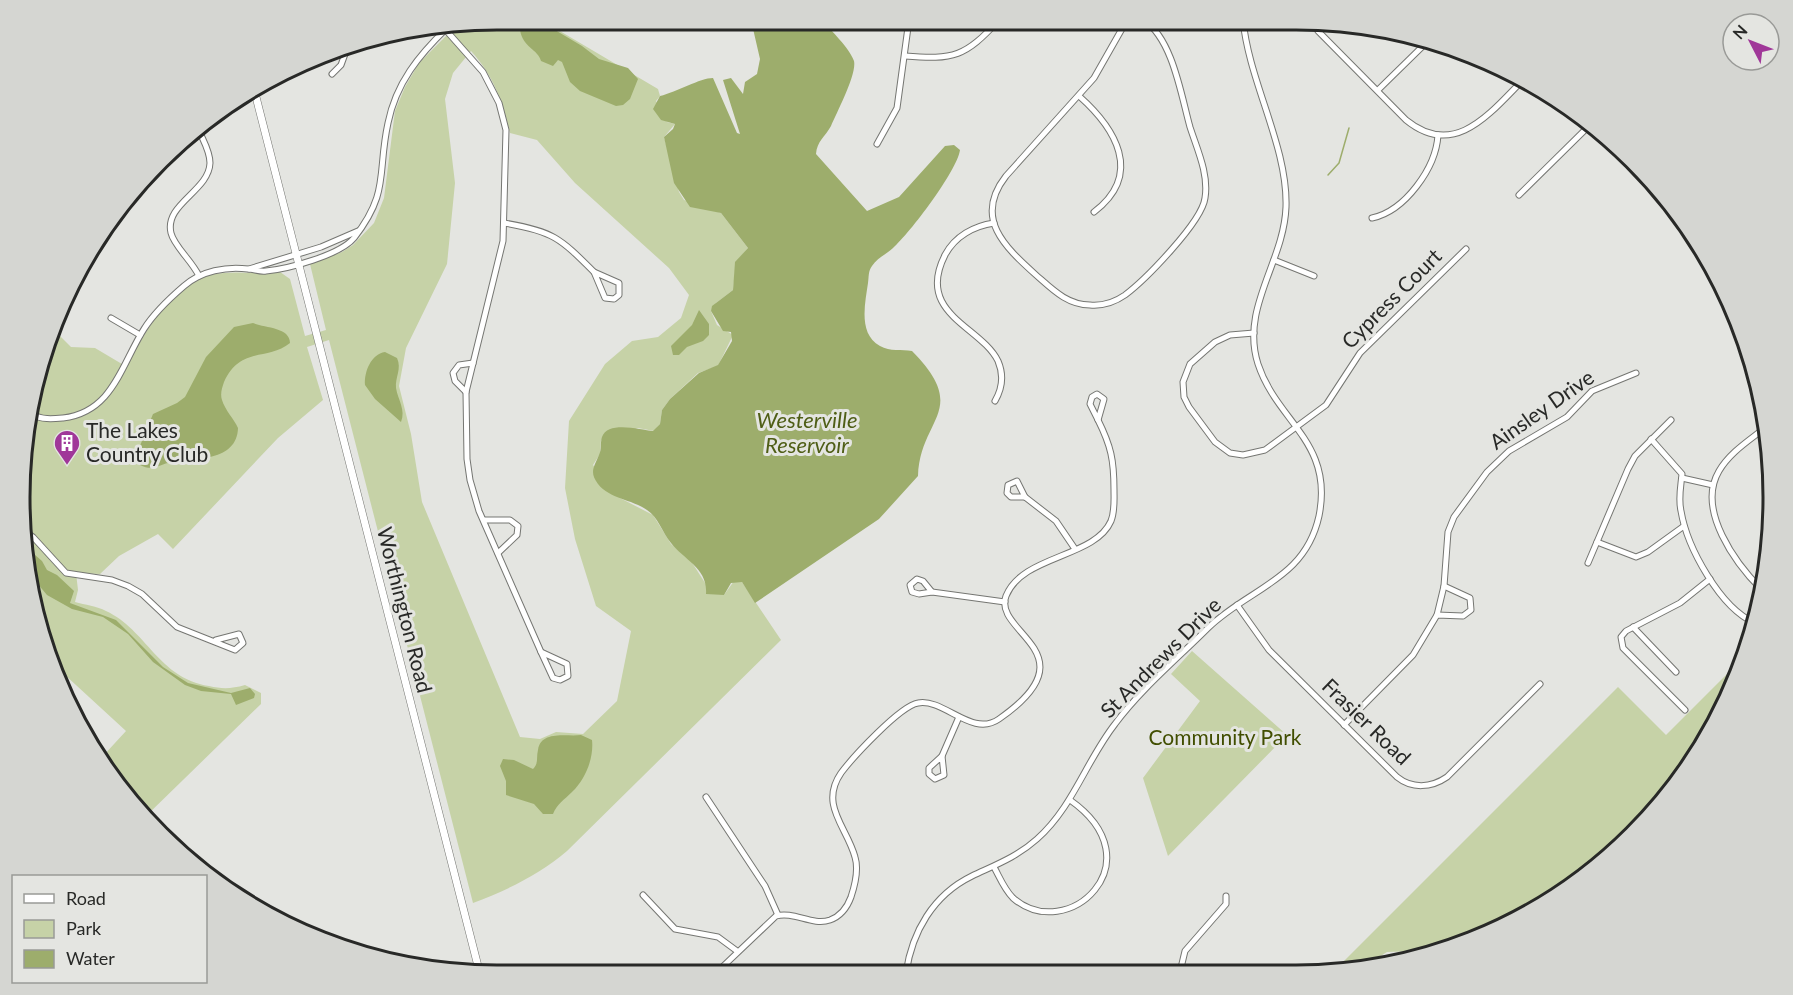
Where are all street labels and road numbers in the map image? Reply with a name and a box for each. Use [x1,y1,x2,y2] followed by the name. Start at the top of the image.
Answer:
[1336,243,1446,353] street label: Cypress Court
[1484,364,1598,454] street label: Ainsley Drive
[373,524,438,695] street label: Worthington Road
[1095,592,1225,722] street label: St Andrews Drive
[1318,673,1416,769] street label: Frasier Road

